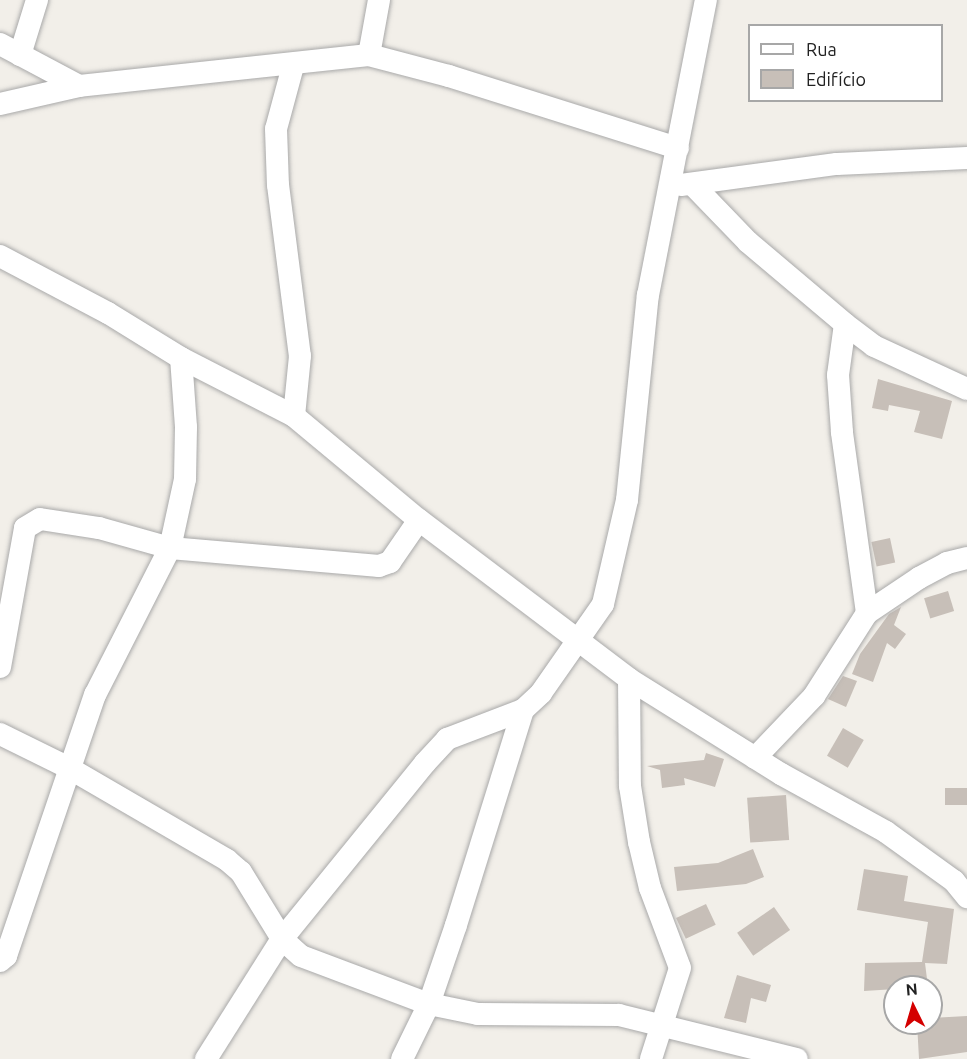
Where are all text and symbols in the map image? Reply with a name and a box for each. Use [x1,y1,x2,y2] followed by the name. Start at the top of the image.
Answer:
[748,24,943,102] legend
[806,39,837,59] text: Rua
[806,69,866,89] text: Edifício
[883,975,943,1035] north arrow
[905,980,918,999] text: N

